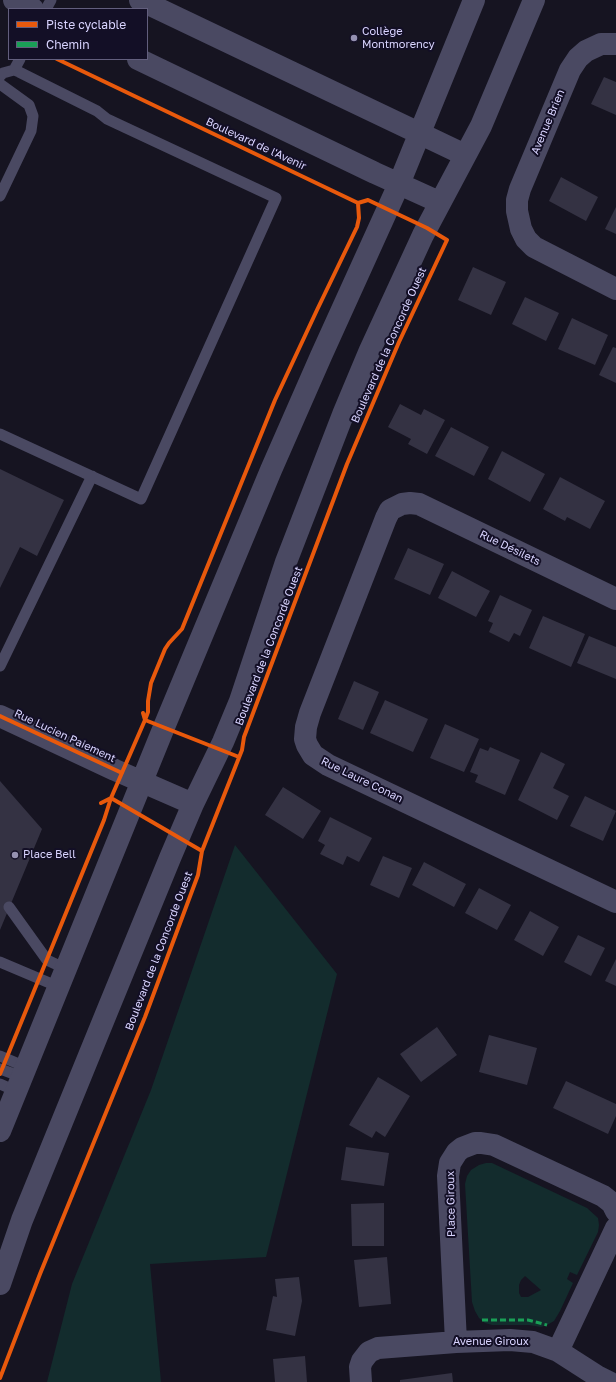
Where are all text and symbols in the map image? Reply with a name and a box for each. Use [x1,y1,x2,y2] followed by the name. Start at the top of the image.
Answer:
[8,8,148,60] legend
[46,17,126,32] text: Piste cyclable
[362,25,435,51] place label: Collège Montmorency
[349,33,359,43] marker: Collège Montmorency
[46,37,90,52] text: Chemin
[528,88,568,156] street label: Avenue Brien
[204,115,308,173] street label: Boulevard de l'Avenir
[349,265,429,425] street label: Boulevard de la Concorde Ouest
[477,528,543,568] street label: Rue Désilets
[233,565,305,727] street label: Boulevard de la Concorde Ouest
[12,707,118,765] street label: Rue Lucien Paiement
[319,754,405,806] street label: Rue Laure Conan
[23,848,76,862] place label: Place Bell
[10,850,20,860] marker: Place Bell
[123,870,195,1032] street label: Boulevard de la Concorde Ouest
[444,1171,458,1237] street label: Place Giroux
[453,1335,529,1349] street label: Avenue Giroux

